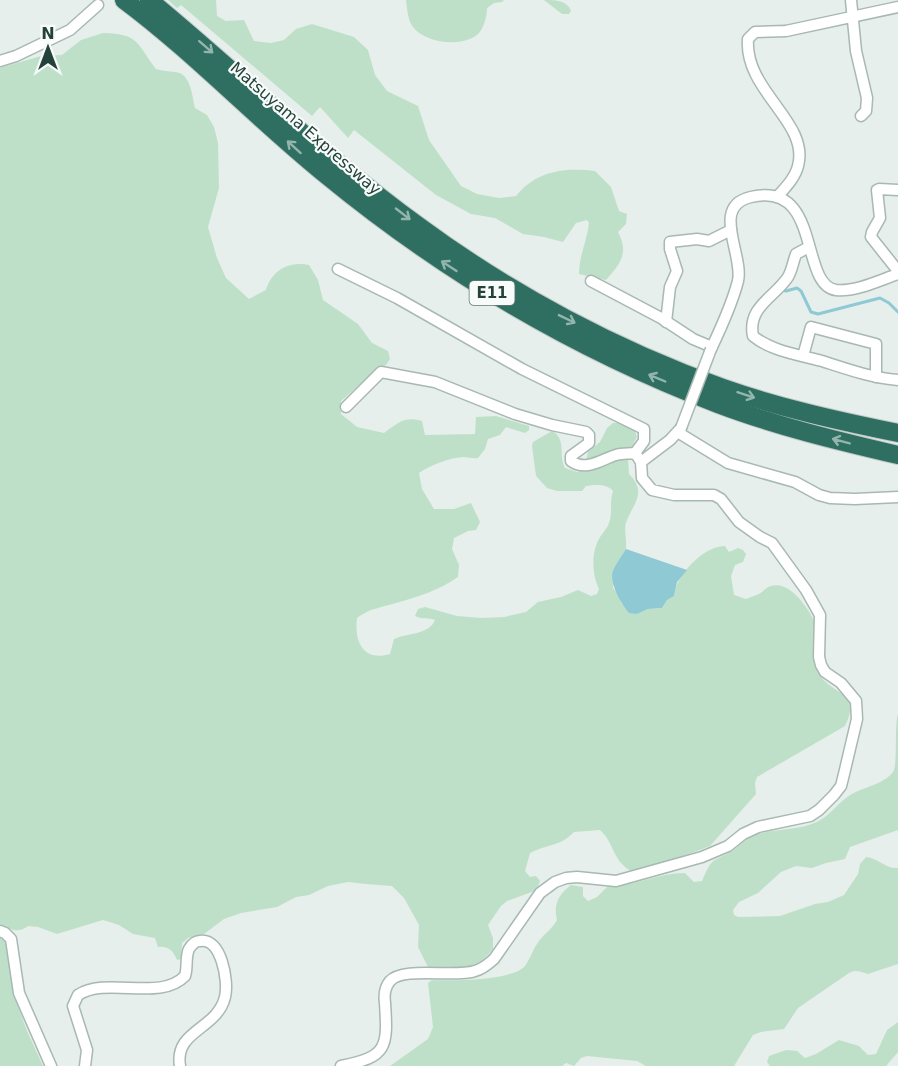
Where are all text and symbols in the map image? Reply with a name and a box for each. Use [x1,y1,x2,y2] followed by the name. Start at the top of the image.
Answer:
[18,18,78,78] north arrow
[41,24,55,43] text: N
[198,40,213,54] one-way arrow
[227,58,385,199] street label: Matsuyama Expressway
[287,140,302,154] one-way arrow
[394,207,410,220] one-way arrow
[441,259,458,271] one-way arrow
[470,281,514,305] road number: E11
[557,313,575,325] one-way arrow
[648,372,667,383] one-way arrow
[736,390,755,401] one-way arrow
[832,435,851,447] one-way arrow

